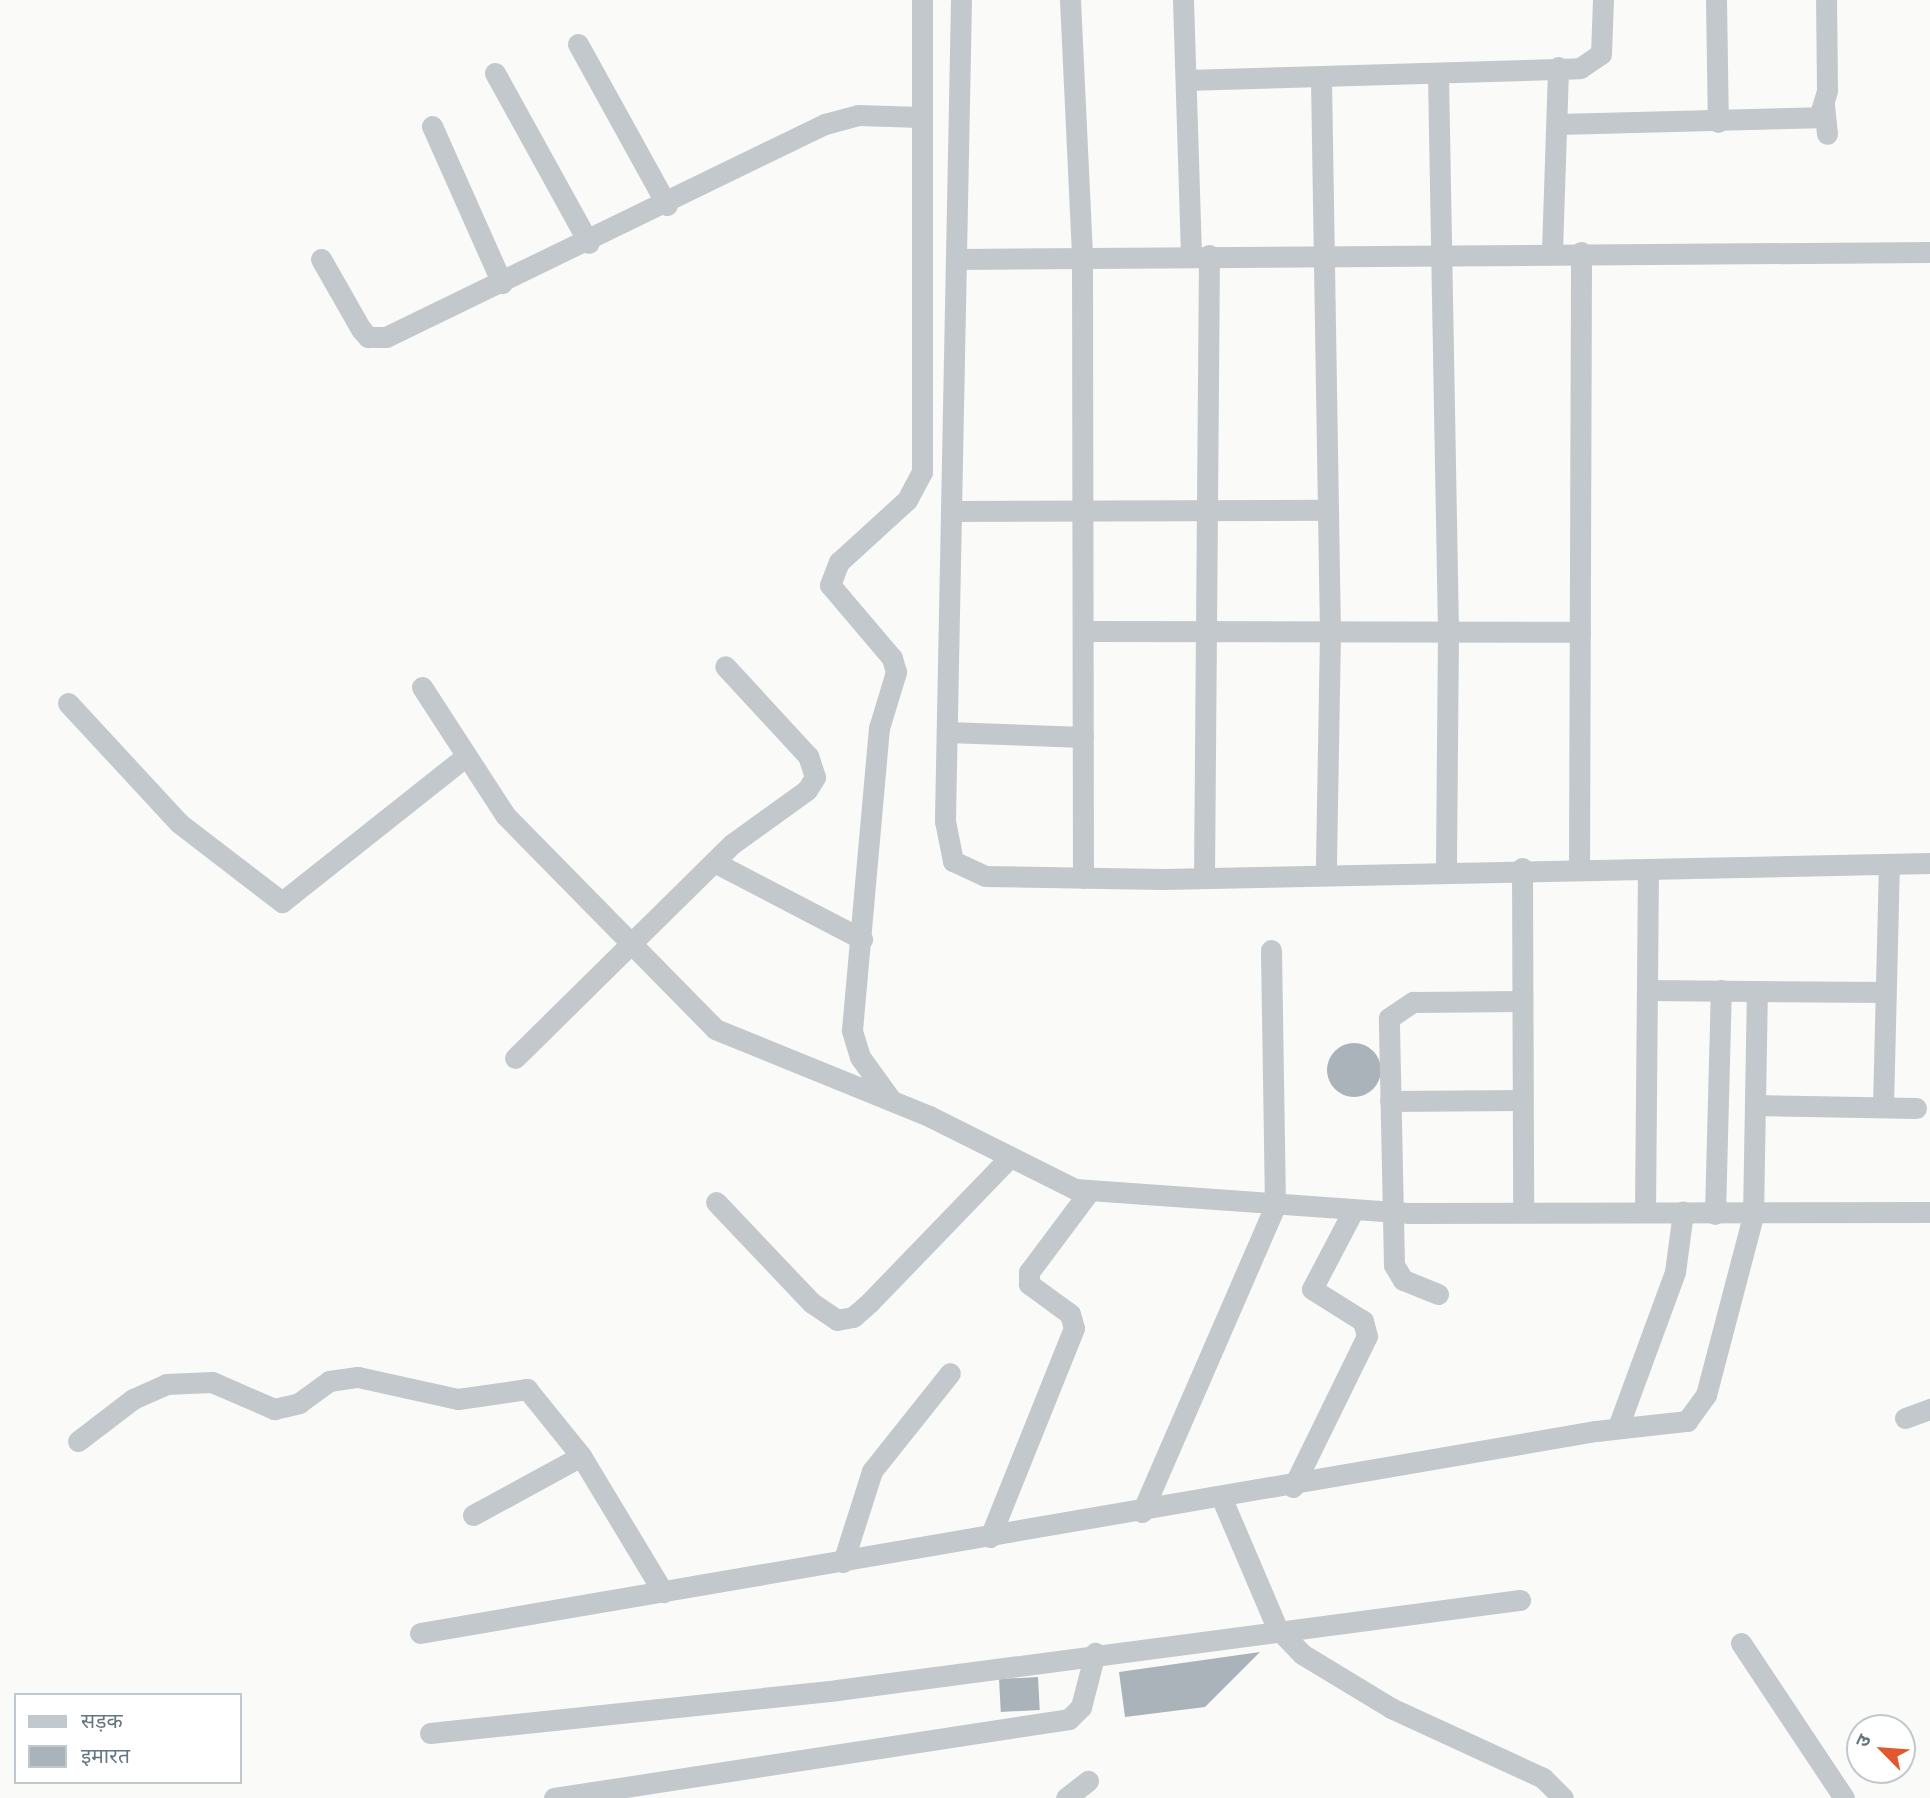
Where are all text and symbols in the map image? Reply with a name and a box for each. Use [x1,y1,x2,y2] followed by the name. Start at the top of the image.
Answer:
[14,1693,242,1784] legend
[81,1706,123,1736] text: सड़क
[1846,1714,1916,1784] north arrow
[1849,1730,1878,1752] text: उ
[81,1741,130,1771] text: इमारत

